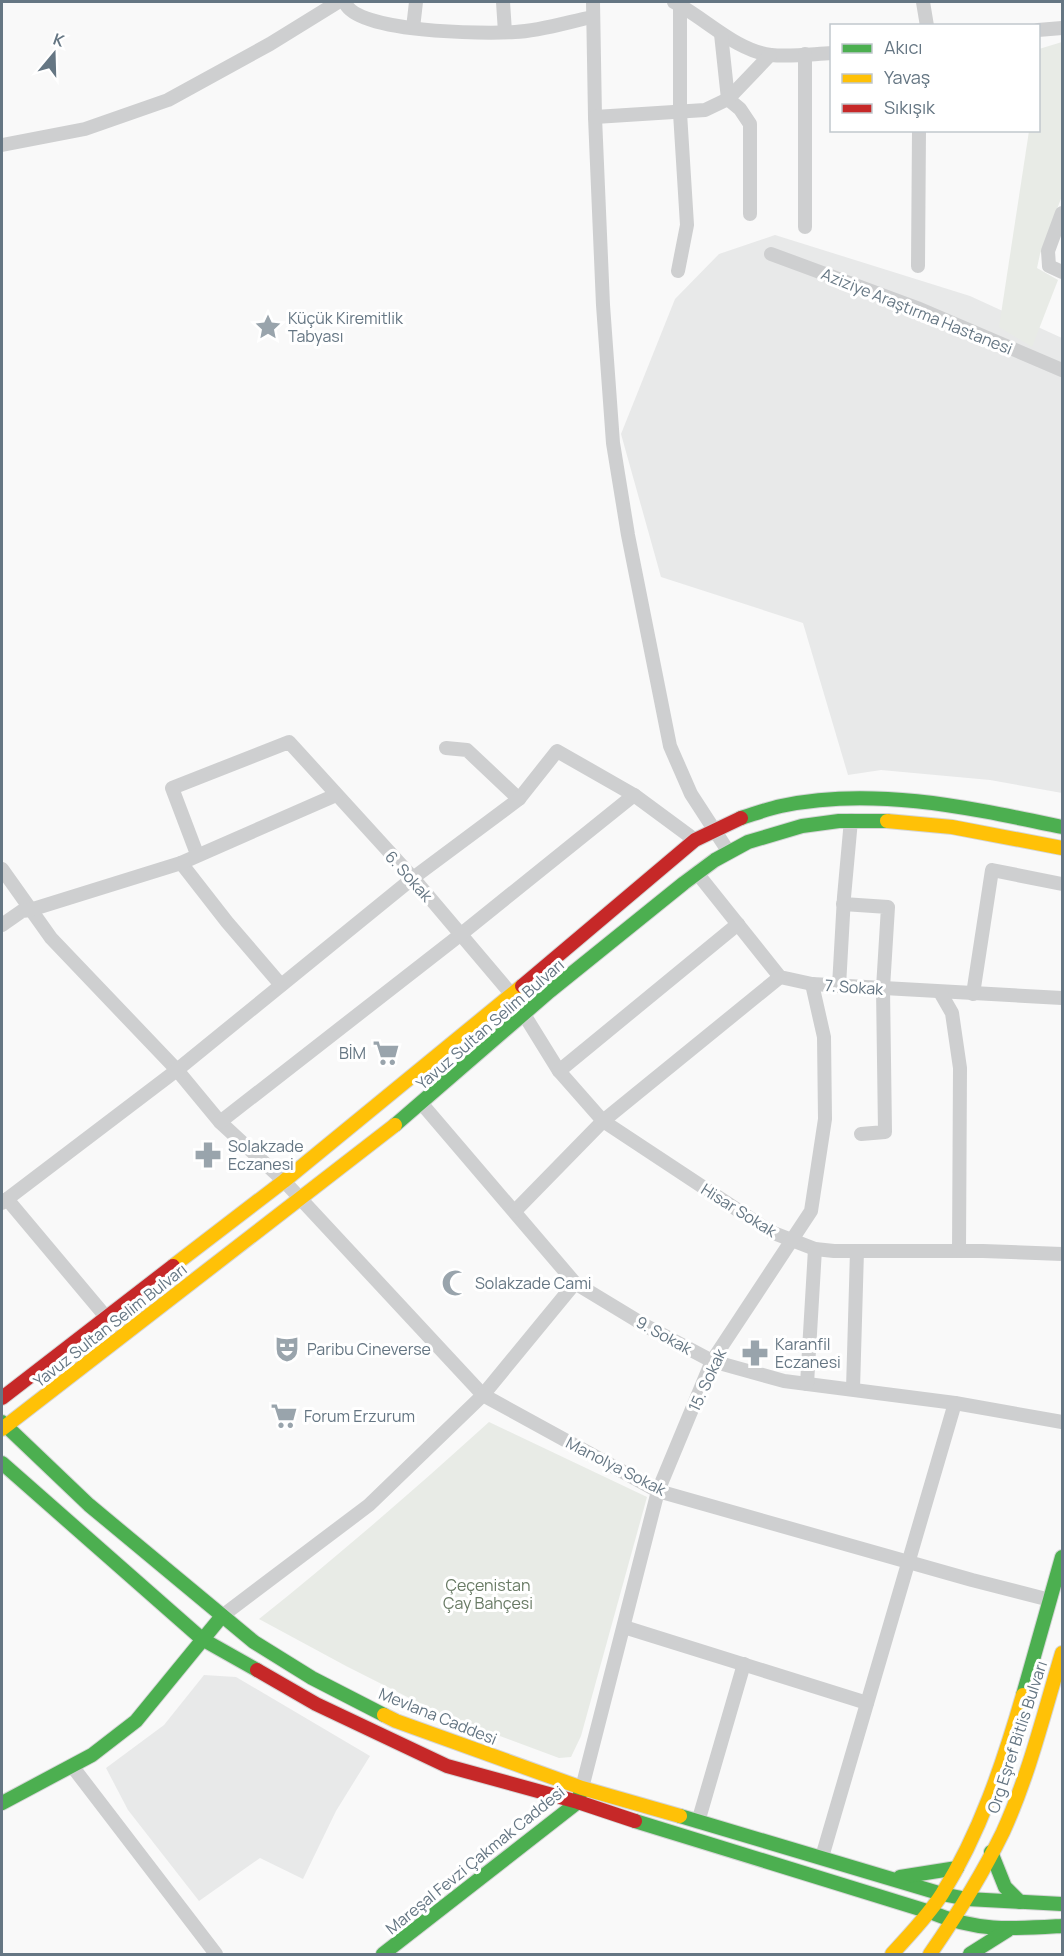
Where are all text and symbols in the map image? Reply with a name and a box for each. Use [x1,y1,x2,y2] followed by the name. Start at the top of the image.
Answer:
[24,24,84,84] north arrow
[830,24,1040,132] legend
[50,28,68,52] text: K
[884,35,922,59] text: Akıcı
[884,65,930,89] text: Yavaş
[884,95,936,119] text: Sıkışık
[818,263,1016,359] street label: Aziziye Araştırma Hastanesi
[288,307,404,347] place label: Küçük Kiremitlik Tabyası
[253,312,283,342] place icon: Küçük Kiremitlik Tabyası
[380,846,438,907] street label: 6. Sokak
[411,954,569,1094] street label: Yavuz Sultan Selim Bulvarı
[824,974,885,1000] street label: 7. Sokak
[371,1038,401,1068] supermarket icon: BİM
[339,1042,366,1064] place label: BİM
[228,1135,304,1175] place label: Solakzade Eczanesi
[193,1140,223,1170] pharmacy icon: Solakzade Eczanesi
[697,1178,782,1242] street label: Hisar Sokak
[29,1258,191,1392] street label: Yavuz Sultan Selim Bulvarı
[440,1268,470,1298] mosque icon: Solakzade Cami
[475,1272,591,1294] place label: Solakzade Cami
[632,1311,697,1360] street label: 9. Sokak
[775,1333,841,1373] place label: Karanfil Eczanesi
[272,1334,302,1364] theatre icon: Paribu Cineverse
[307,1338,431,1360] place label: Paribu Cineverse
[740,1338,770,1368] pharmacy icon: Karanfil Eczanesi
[683,1344,732,1415] street label: 15. Sokak
[269,1401,299,1431] supermarket icon: Forum Erzurum
[304,1405,415,1427] place label: Forum Erzurum
[562,1431,671,1501] street label: Manolya Sokak
[443,1574,533,1614] park label: Çeçenistan Çay Bahçesi
[982,1658,1052,1816] street label: Org Eşref Bitlis Bulvarı
[376,1682,500,1750] street label: Mevlana Caddesi
[381,1781,569,1939] street label: Mareşal Fevzi Çakmak Caddesi

